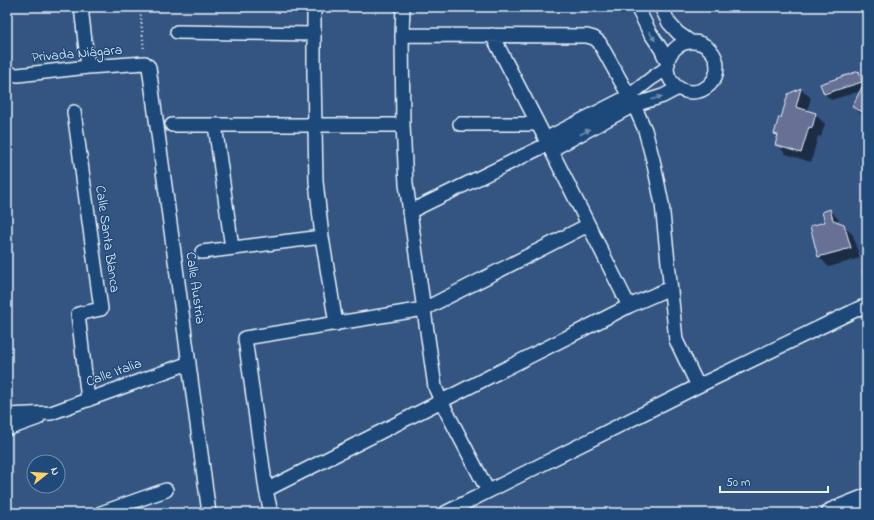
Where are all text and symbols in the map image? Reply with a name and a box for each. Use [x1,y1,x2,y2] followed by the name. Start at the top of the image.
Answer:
[649,30,656,42] one-way arrow
[31,40,123,69] street label: Privada Niágara
[651,95,663,101] one-way arrow
[579,128,591,135] one-way arrow
[89,184,125,294] street label: Calle Santa Blanca
[180,251,210,325] street label: Calle Austria
[83,353,145,393] street label: Calle Italia
[26,454,66,494] north arrow
[46,465,63,477] text: N
[720,468,828,494] scale bar
[726,474,750,492] text: 50 m

